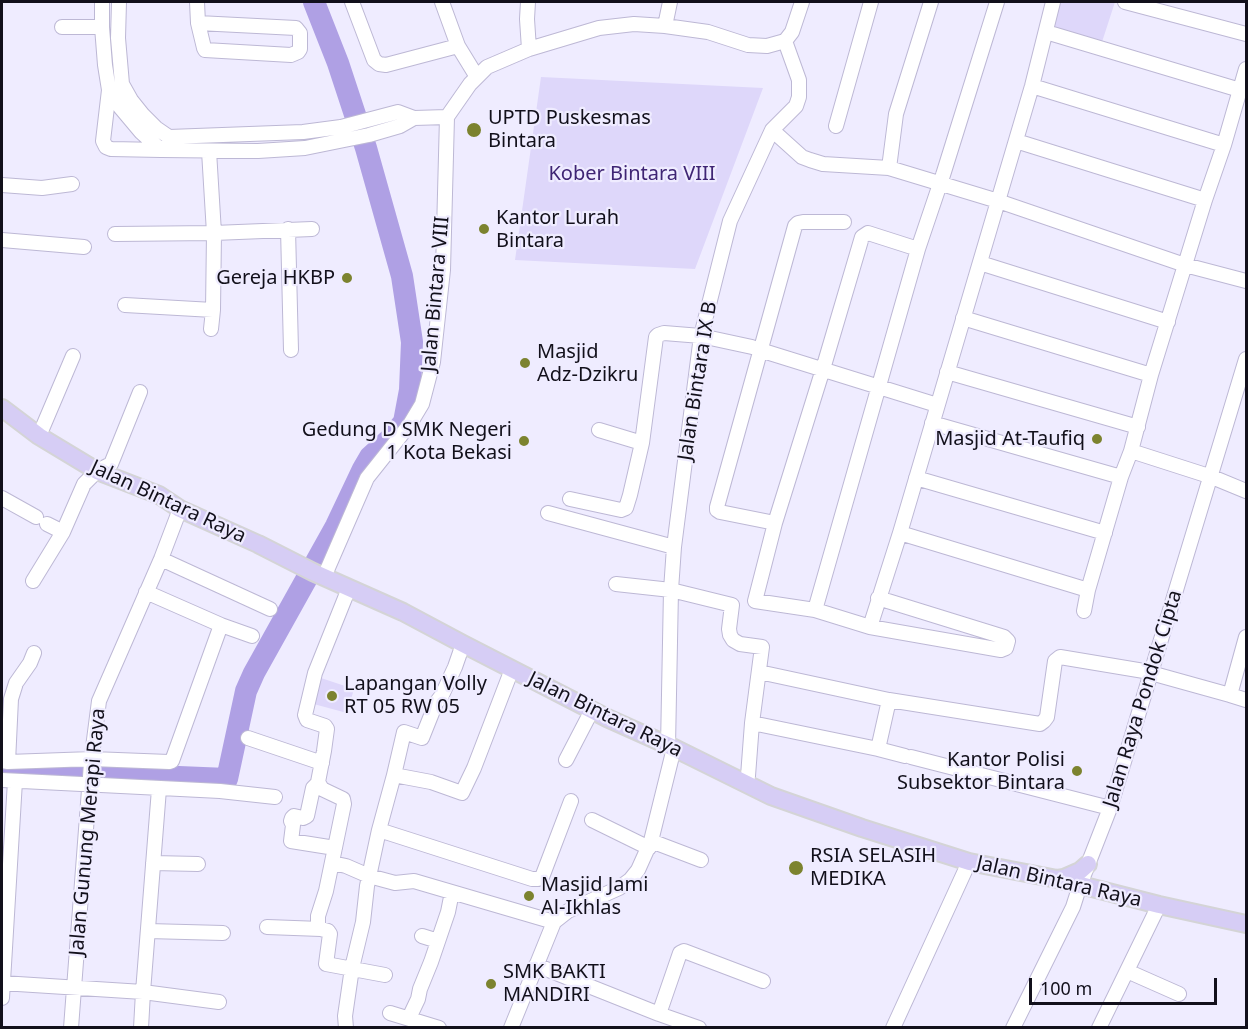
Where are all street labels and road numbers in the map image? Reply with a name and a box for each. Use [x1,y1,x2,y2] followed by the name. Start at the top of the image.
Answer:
[417,215,455,373] street label: Jalan Bintara VIII
[674,300,722,462] street label: Jalan Bintara IX B
[86,455,250,549] street label: Jalan Bintara Raya
[1098,587,1188,811] street label: Jalan Raya Pondok Cipta
[524,667,686,763] street label: Jalan Bintara Raya
[65,707,111,957] street label: Jalan Gunung Merapi Raya
[974,851,1144,913] street label: Jalan Bintara Raya

